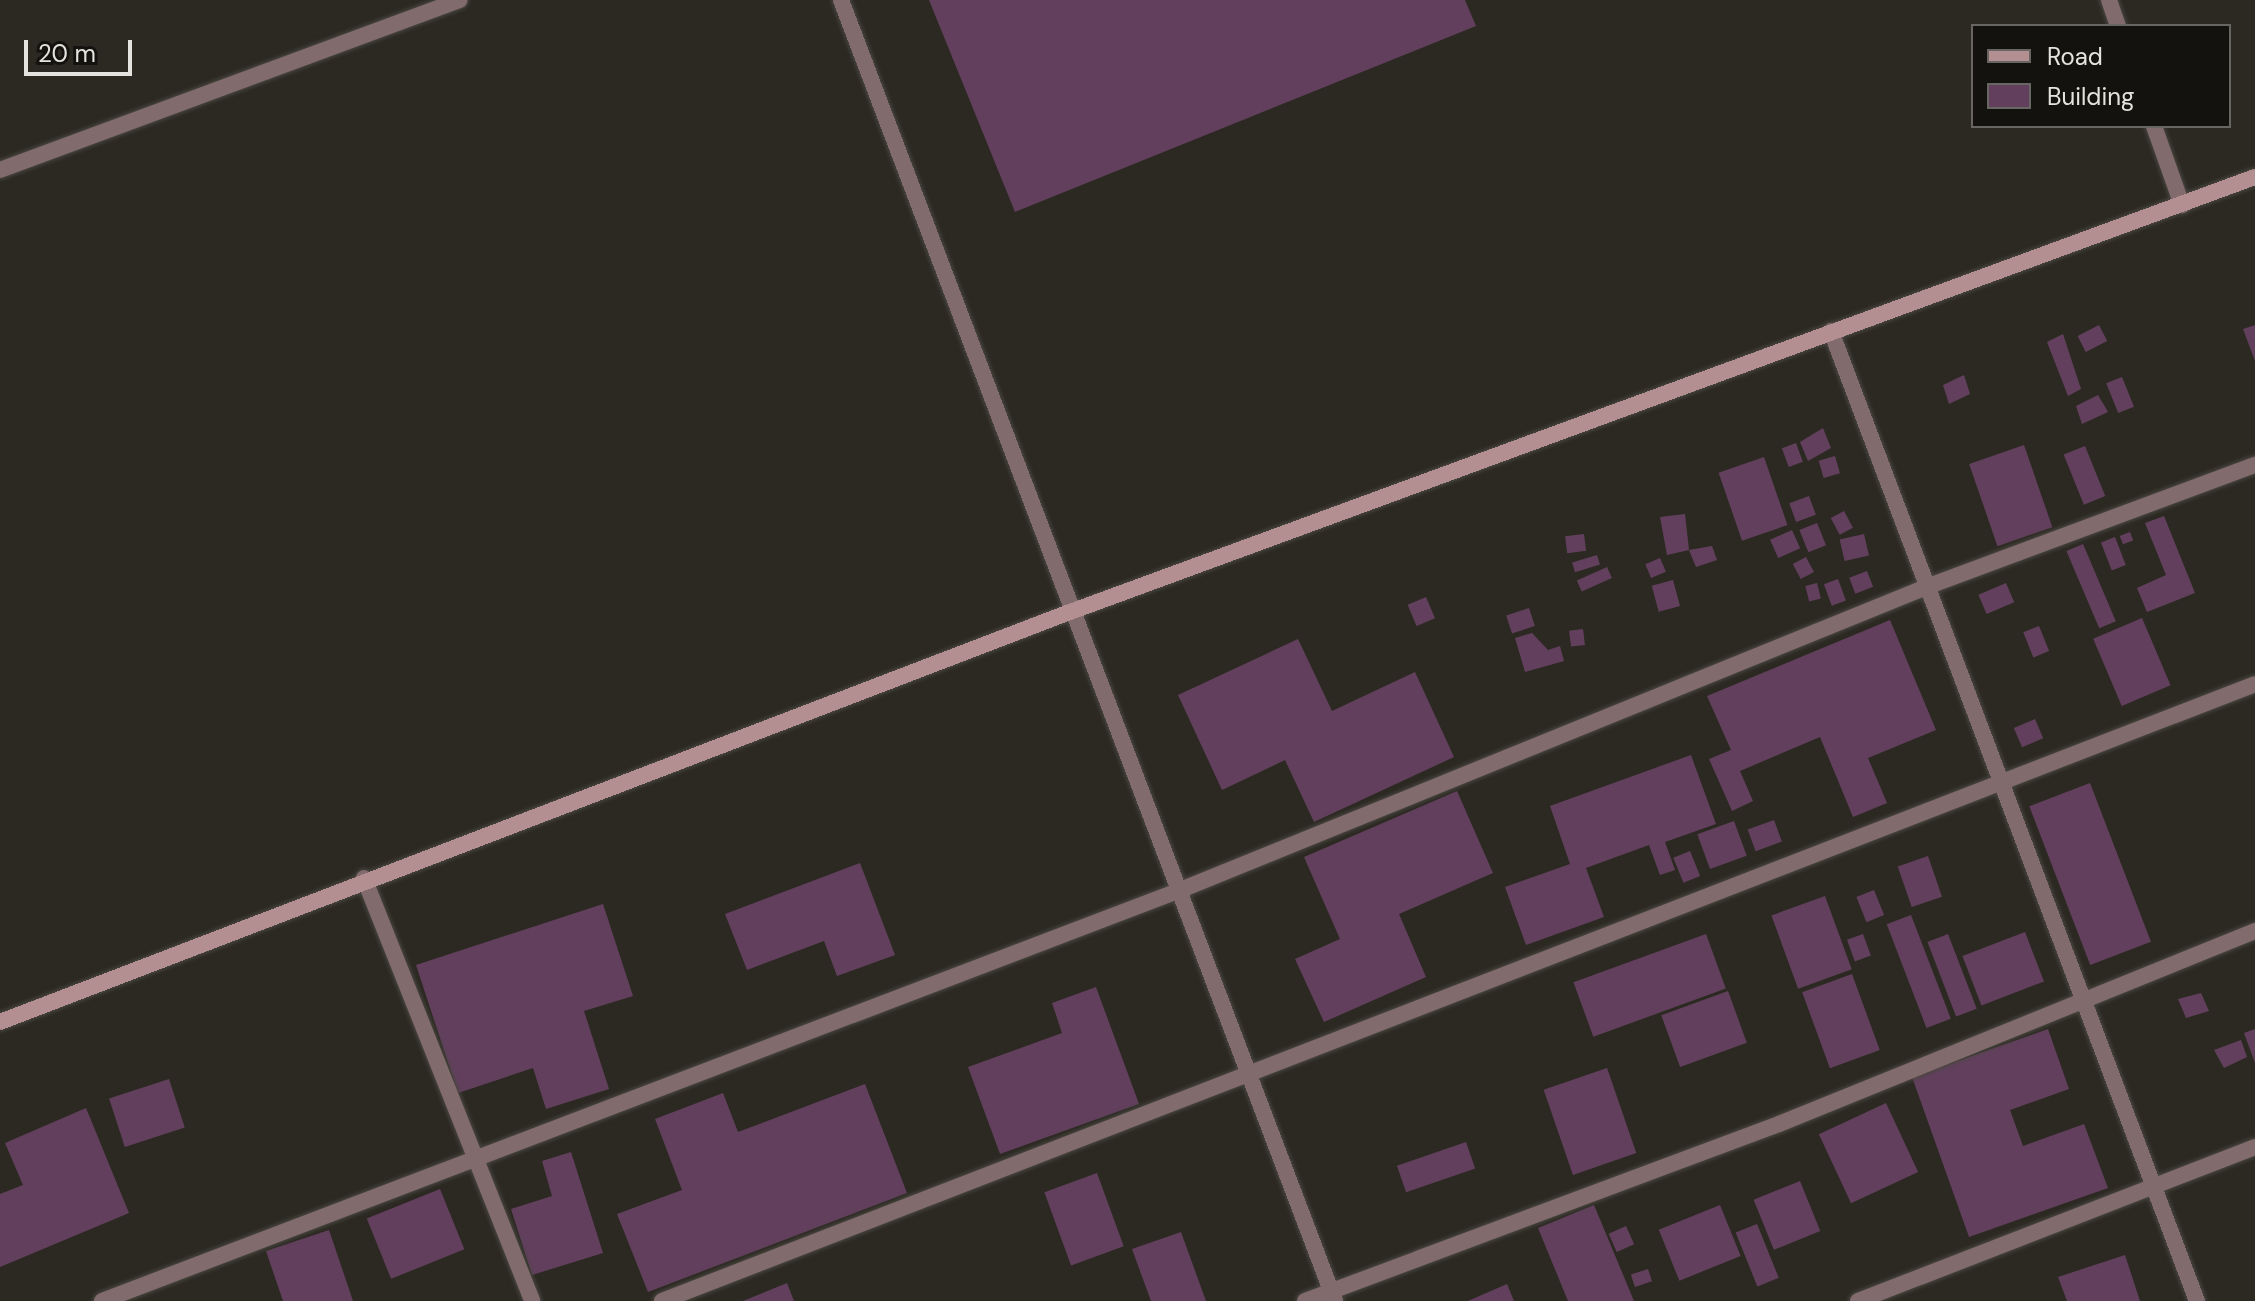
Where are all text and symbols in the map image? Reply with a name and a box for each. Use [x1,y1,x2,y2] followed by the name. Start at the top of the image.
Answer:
[28,24,136,74] scale bar
[1971,24,2231,128] legend
[38,38,96,69] text: 20 m
[2047,41,2103,72] text: Road
[2047,81,2134,112] text: Building

